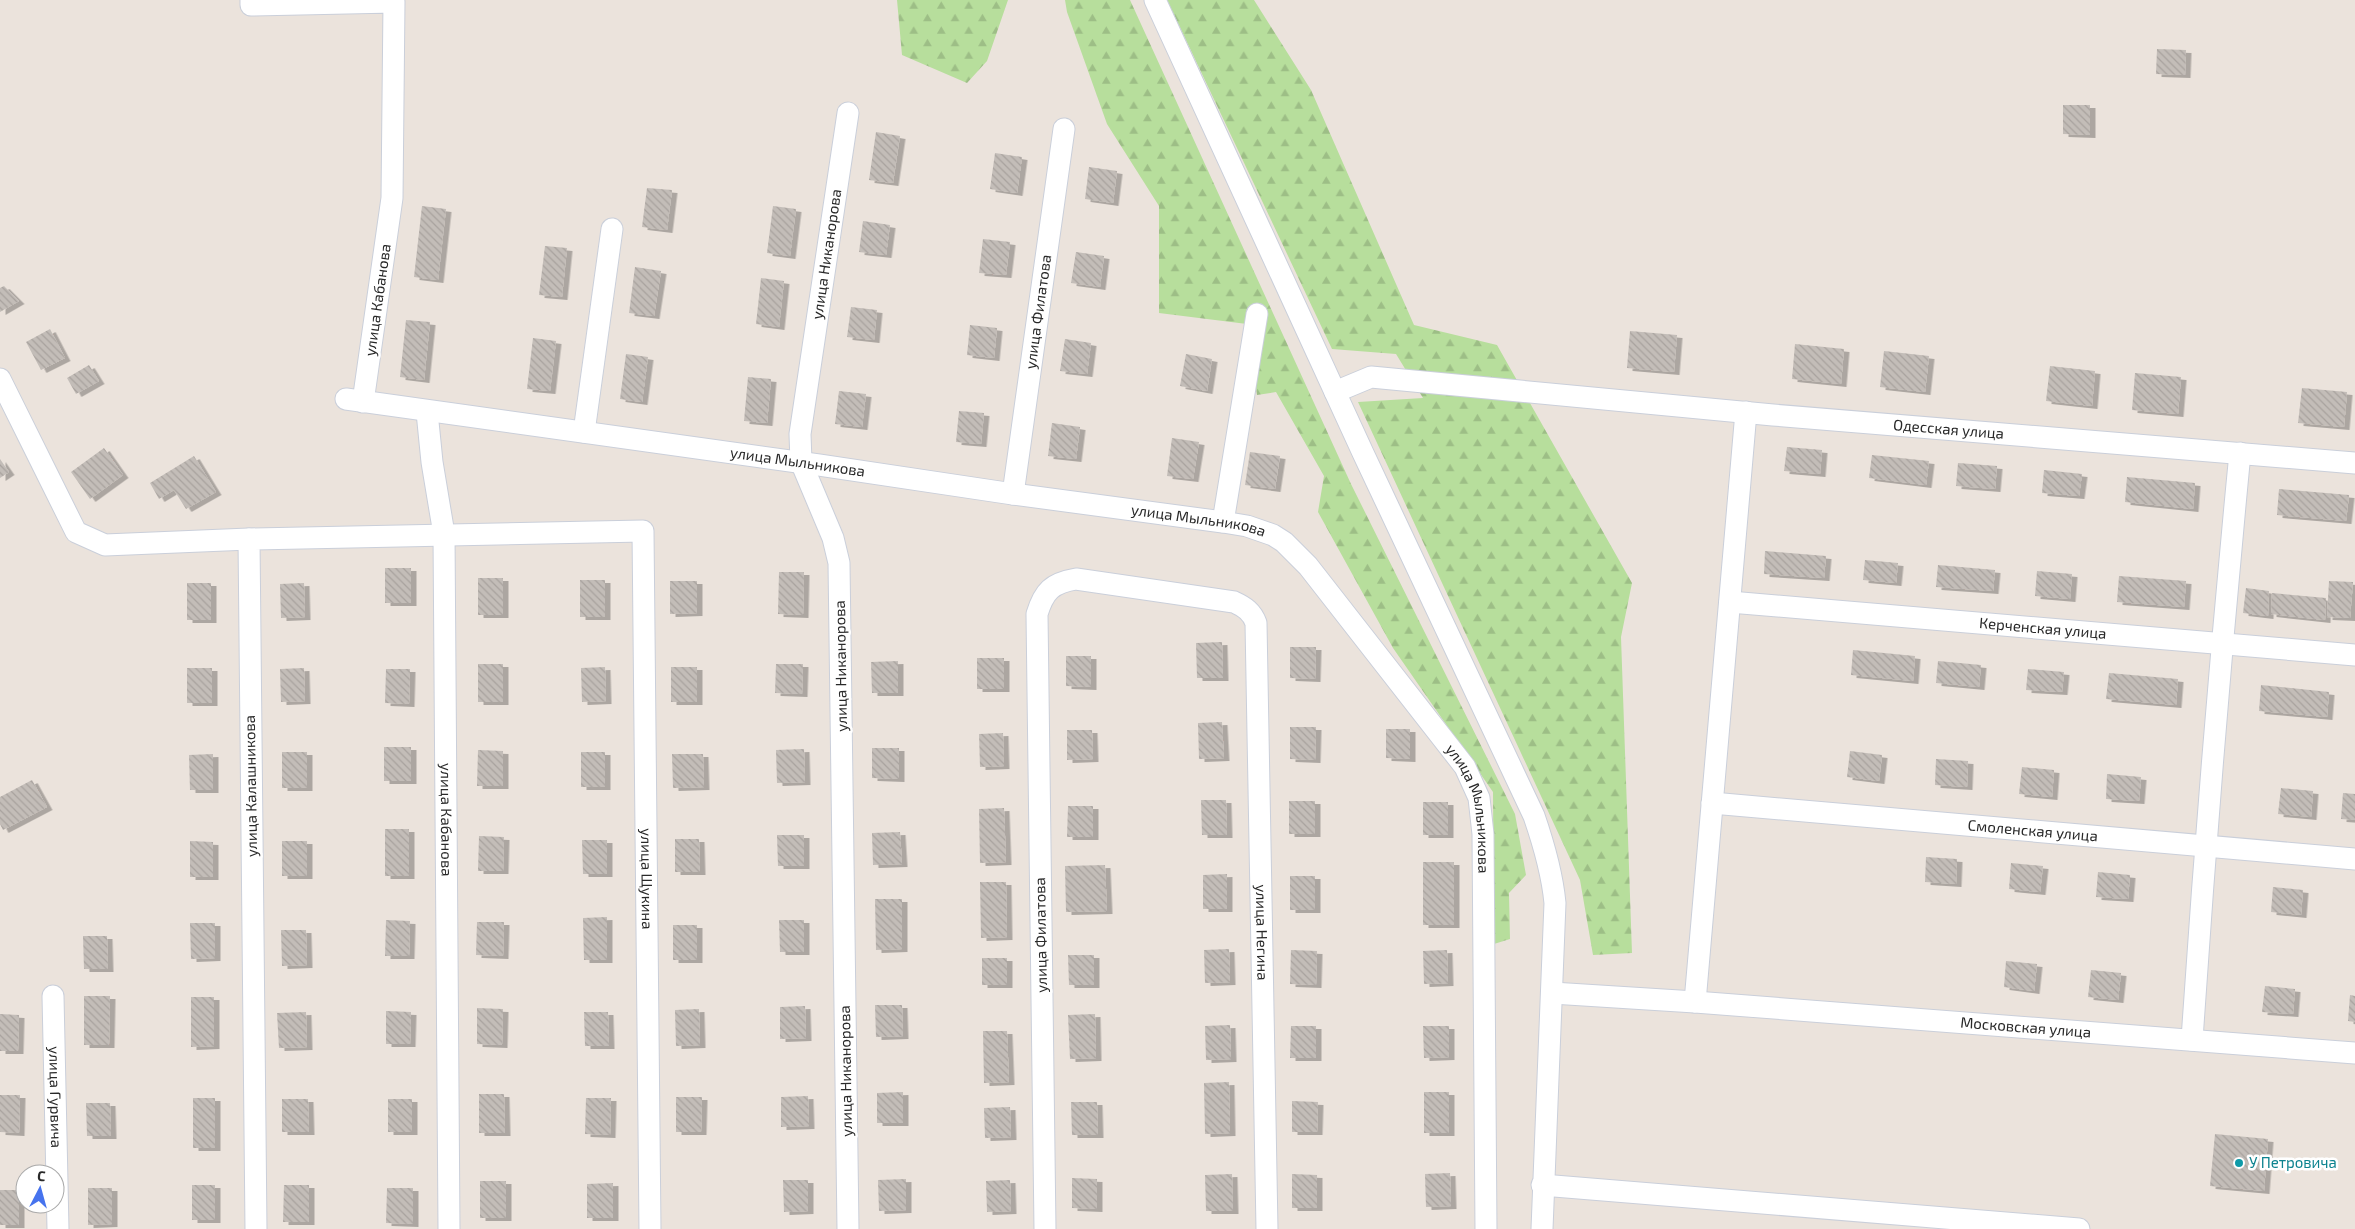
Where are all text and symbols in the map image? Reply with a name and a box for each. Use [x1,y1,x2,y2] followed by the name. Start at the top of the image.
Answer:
[807,188,845,321] street label: улица Никанорова
[360,243,395,357] street label: улица Кабанова
[1021,253,1054,370] street label: улица Филатова
[1893,415,2005,442] street label: Одесская улица
[729,443,866,480] street label: улица Мыльникова
[1130,500,1268,540] street label: улица Мыльникова
[830,600,851,732] street label: улица Никанорова
[1979,613,2107,642] street label: Керченская улица
[240,715,261,857] street label: улица Калашникова
[1442,740,1493,873] street label: улица Мыльникова
[437,763,456,877] street label: улица Кабанова
[1967,815,2099,845] street label: Смоленская улица
[637,828,657,930] street label: улица Щукина
[1030,877,1051,993] street label: улица Филатова
[1252,884,1272,981] street label: улица Негина
[835,1005,856,1137] street label: улица Никанорова
[1960,1013,2092,1041] street label: Московская улица
[45,1046,66,1148] street label: улица Гурвича
[2249,1153,2337,1171] place label: У Петровича
[2233,1157,2245,1169] marker: У Петровича
[15,1164,65,1214] north arrow
[36,1167,46,1184] text: С

